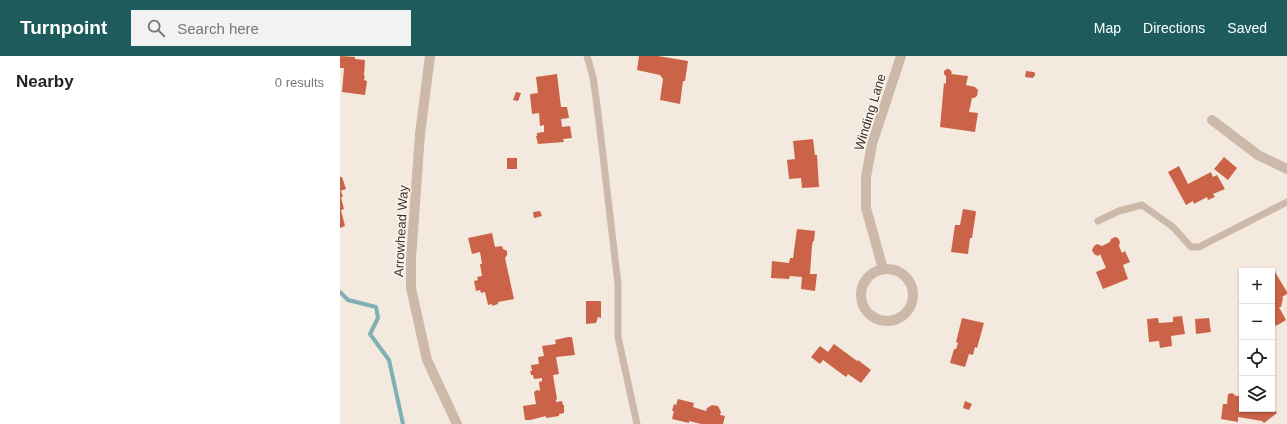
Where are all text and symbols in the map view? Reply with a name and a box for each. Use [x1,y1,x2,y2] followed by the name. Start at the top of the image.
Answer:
[131,10,411,46] search box
[20,17,107,38] text: Turnpoint
[145,17,167,39] icon: search
[177,20,259,37] text: Search here
[1094,20,1121,36] text: Map
[1143,20,1205,36] text: Directions
[1227,20,1267,36] text: Saved
[16,72,74,91] text: Nearby
[851,72,889,152] street label: Winding Lane
[275,75,324,90] text: 0 results
[391,184,411,277] street label: Arrowhead Way
[1239,268,1275,412] map controls
[1239,268,1275,304] button: +
[1239,304,1275,340] button: −
[1239,340,1275,376] button: locate
[1239,376,1275,412] button: layers

